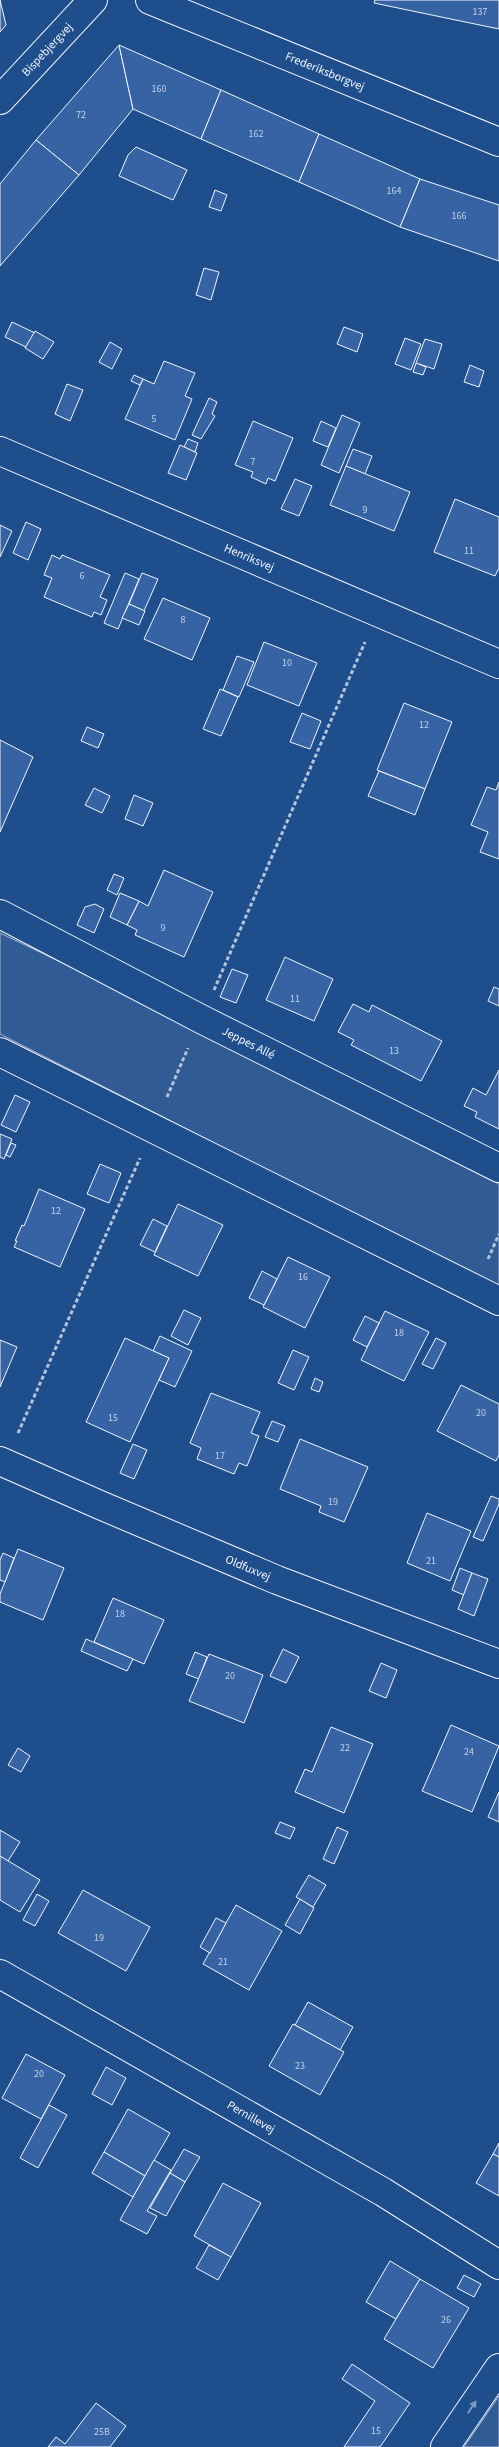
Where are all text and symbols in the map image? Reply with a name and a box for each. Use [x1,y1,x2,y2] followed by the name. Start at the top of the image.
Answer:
[473,5,487,19] house number: 137
[18,19,77,80] street label: Bispebjergvej
[283,48,367,95] street label: Frederiksborgvej
[152,82,166,96] house number: 160
[76,108,86,122] house number: 72
[249,127,263,141] house number: 162
[387,184,401,198] house number: 164
[452,209,466,223] house number: 166
[152,412,157,426] house number: 5
[251,455,256,469] house number: 7
[363,503,368,517] house number: 9
[221,540,277,576] street label: Henriksvej
[464,544,474,558] house number: 11
[80,569,85,583] house number: 6
[181,613,186,627] house number: 8
[282,656,292,670] house number: 10
[419,718,429,732] house number: 12
[161,921,166,935] house number: 9
[290,992,300,1006] house number: 11
[219,1023,278,1064] street label: Jeppes Allé
[389,1044,399,1058] house number: 13
[51,1204,61,1218] house number: 12
[298,1270,308,1284] house number: 16
[394,1326,404,1340] house number: 18
[476,1406,486,1420] house number: 20
[108,1411,118,1425] house number: 15
[215,1449,225,1463] house number: 17
[328,1495,338,1509] house number: 19
[223,1551,273,1585] street label: Oldfuxvej
[426,1554,436,1568] house number: 21
[115,1607,125,1621] house number: 18
[225,1669,235,1683] house number: 20
[340,1741,350,1755] house number: 22
[464,1745,474,1759] house number: 24
[94,1931,104,1945] house number: 19
[218,1955,228,1969] house number: 21
[295,2059,305,2073] house number: 23
[34,2067,44,2081] house number: 20
[224,2097,278,2138] street label: Pernillevej
[441,2313,451,2327] house number: 26
[467,2401,477,2414] one-way arrow
[371,2424,381,2438] house number: 15
[94,2425,110,2439] house number: 25B

